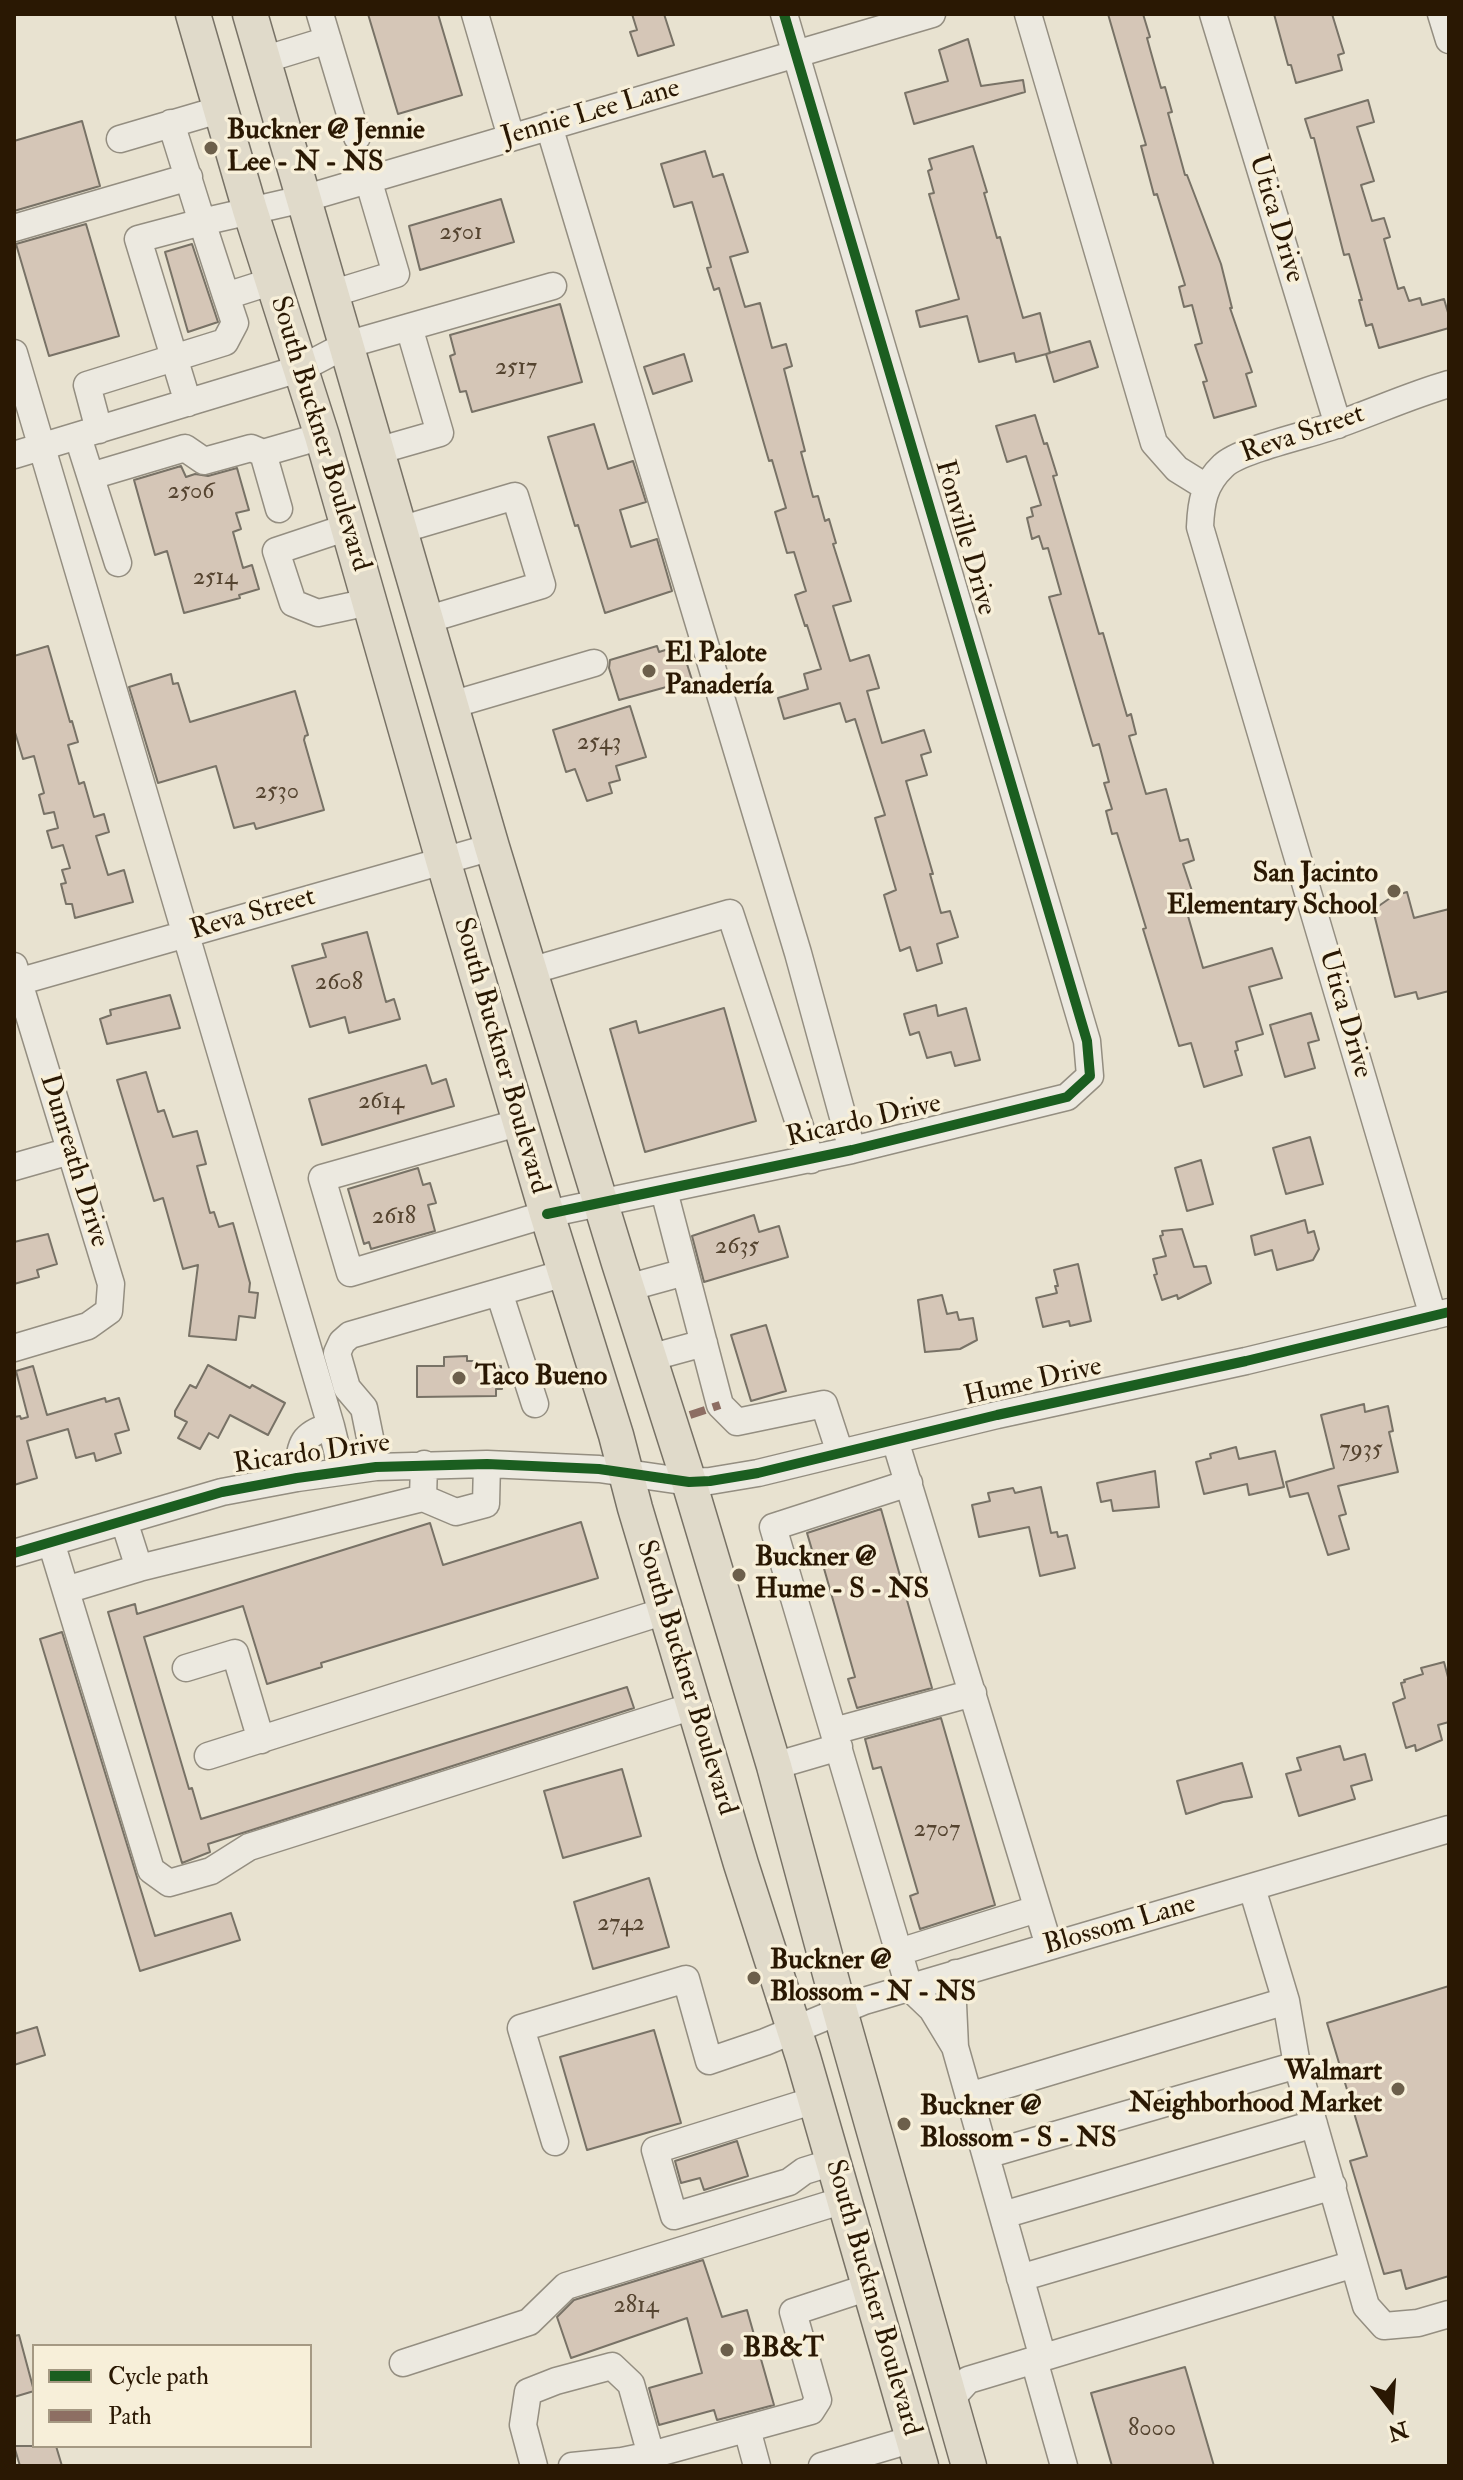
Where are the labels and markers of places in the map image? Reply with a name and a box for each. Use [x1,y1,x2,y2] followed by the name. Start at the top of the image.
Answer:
[227,115,425,181] place label: Buckner @ Jennie Lee - N - NS
[202,139,220,157] marker: Buckner @ Jennie Lee - N - NS
[665,638,773,704] place label: El Palote Panadería
[640,662,658,680] marker: El Palote Panadería
[1167,858,1378,924] place label: San Jacinto Elementary School
[1385,882,1403,900] marker: San Jacinto Elementary School
[475,1361,607,1395] place label: Taco Bueno
[450,1369,468,1387] marker: Taco Bueno
[755,1542,929,1608] place label: Buckner @ Hume - S - NS
[730,1566,748,1584] marker: Buckner @ Hume - S - NS
[770,1945,976,2011] place label: Buckner @ Blossom - N - NS
[745,1969,763,1987] marker: Buckner @ Blossom - N - NS
[1129,2056,1382,2122] place label: Walmart Neighborhood Market
[1389,2080,1407,2098] marker: Walmart Neighborhood Market
[920,2091,1117,2157] place label: Buckner @ Blossom - S - NS
[895,2115,913,2133] marker: Buckner @ Blossom - S - NS
[743,2333,824,2367] place label: BB&T
[718,2341,736,2359] marker: BB&T

